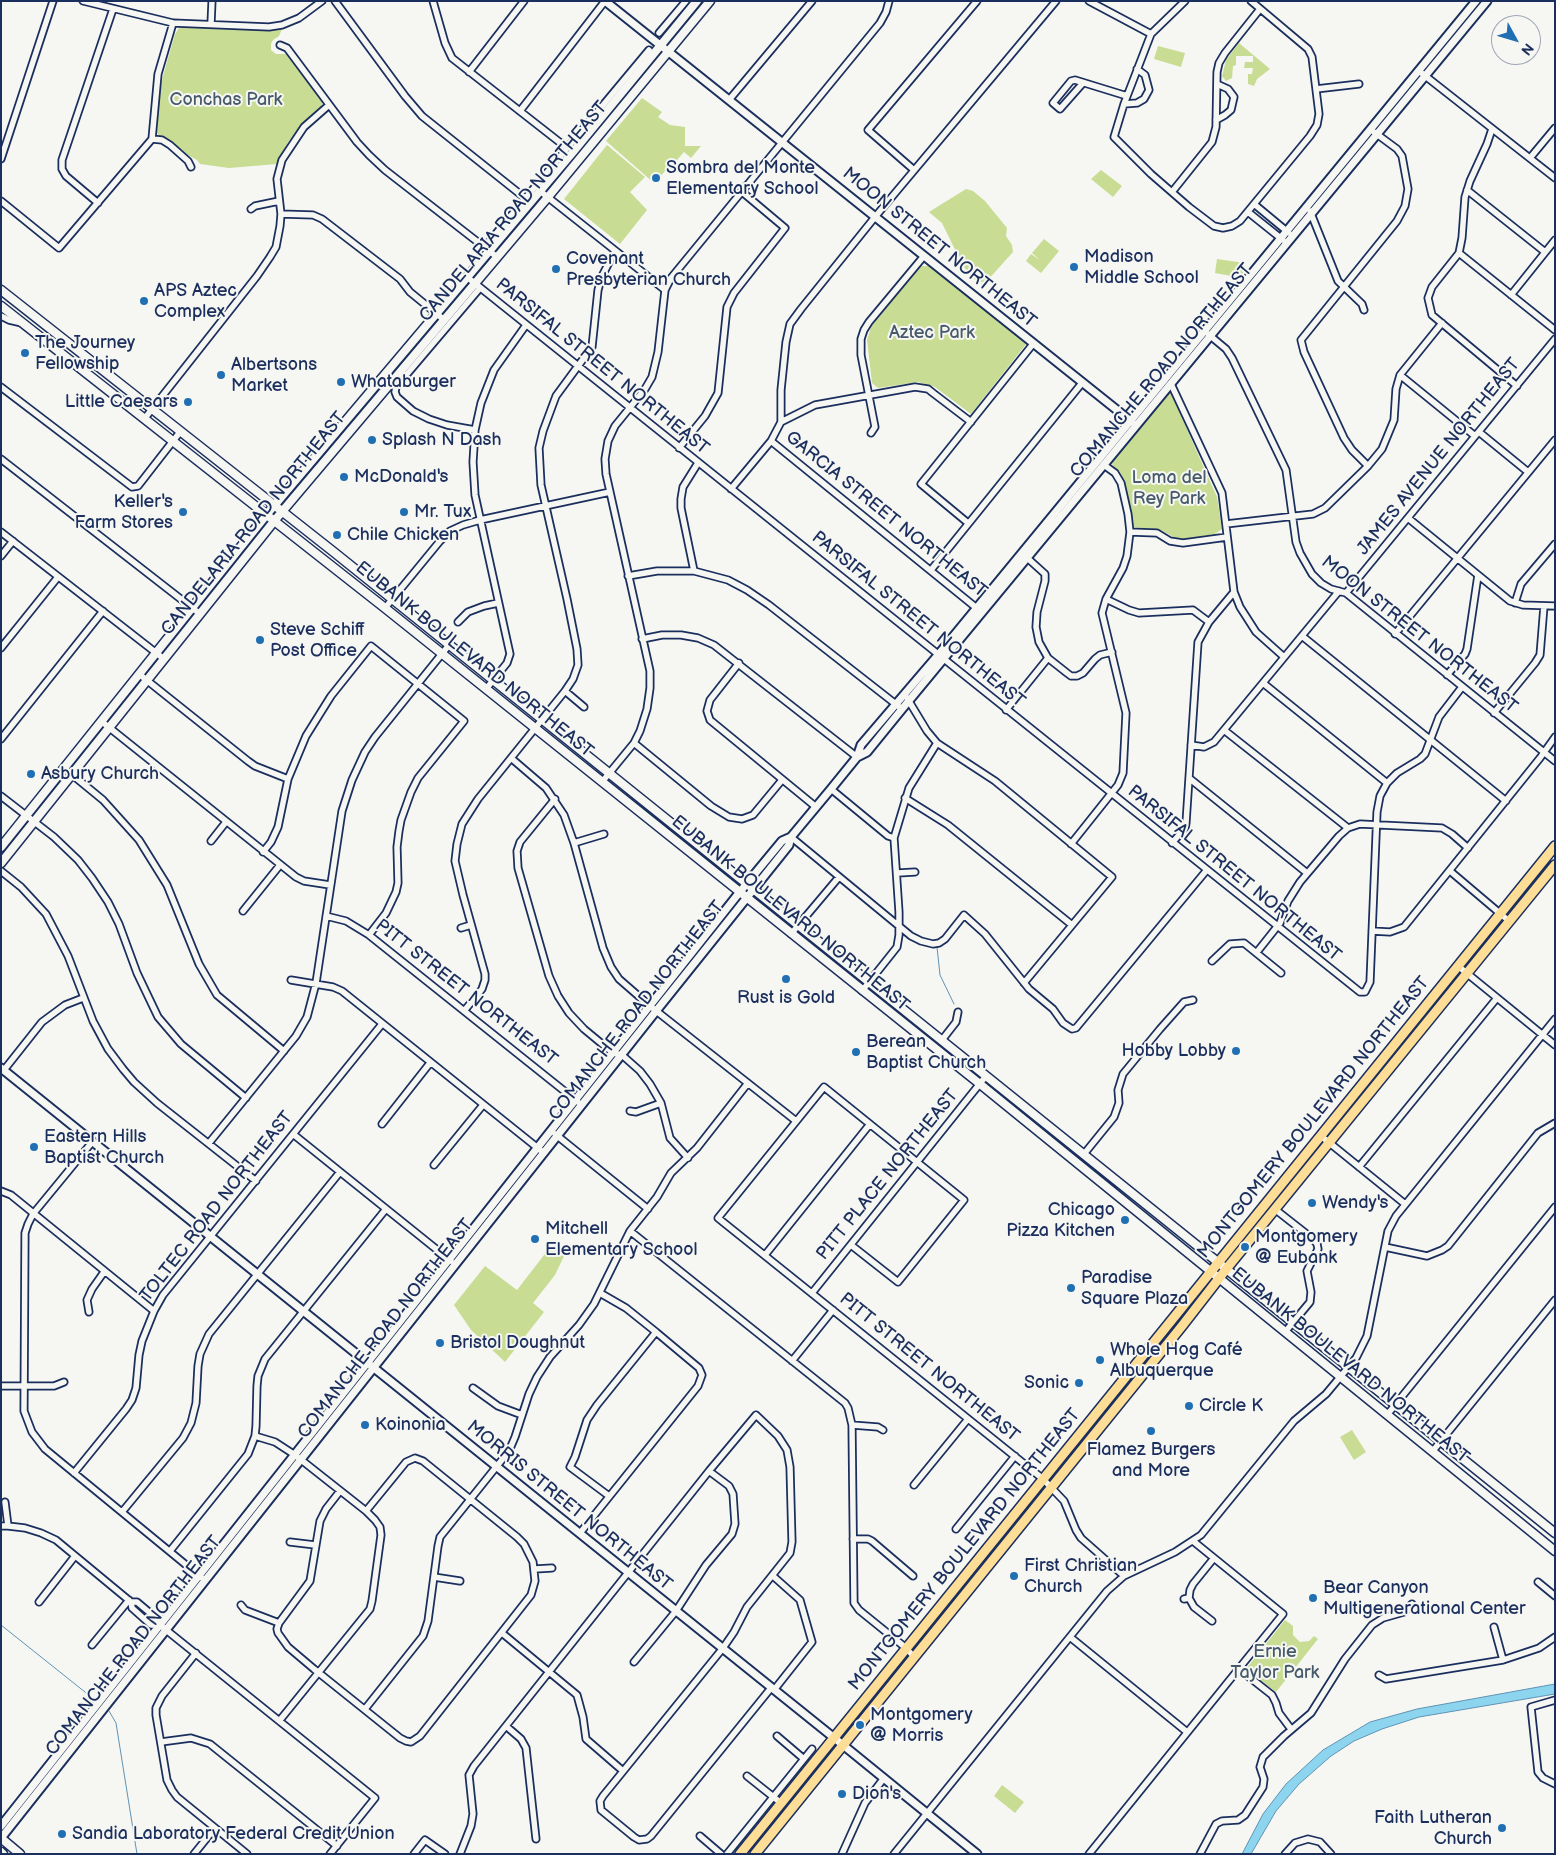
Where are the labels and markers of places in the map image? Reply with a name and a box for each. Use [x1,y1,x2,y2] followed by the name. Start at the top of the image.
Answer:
[666,157,819,200] place label: Sombra del Monte Elementary School
[650,172,662,184] marker: Sombra del Monte Elementary School
[1084,246,1199,288] place label: Madison Middle School
[566,248,731,290] place label: Covenant Presbyterian Church
[1068,261,1080,273] marker: Madison Middle School
[550,263,562,275] marker: Covenant Presbyterian Church
[154,280,237,322] place label: APS Aztec Complex
[138,295,150,307] marker: APS Aztec Complex
[35,332,135,374] place label: The Journey Fellowship
[19,347,31,359] marker: The Journey Fellowship
[231,354,317,396] place label: Albertsons Market
[215,369,227,381] marker: Albertsons Market
[351,371,456,393] place label: Whataburger
[335,376,347,388] marker: Whataburger
[65,391,178,413] place label: Little Caesars
[182,396,194,408] marker: Little Caesars
[382,429,501,451] place label: Splash N Dash
[366,434,378,446] marker: Splash N Dash
[354,466,448,488] place label: McDonald's
[338,471,350,483] marker: McDonald's
[75,491,173,534] place label: Keller's Farm Stores
[414,501,471,523] place label: Mr. Tux
[177,506,189,518] marker: Keller's Farm Stores
[398,506,410,518] marker: Mr. Tux
[347,524,459,546] place label: Chile Chicken
[331,529,343,541] marker: Chile Chicken
[270,619,365,662] place label: Steve Schiff Post Office
[254,634,266,646] marker: Steve Schiff Post Office
[41,763,159,785] place label: Asbury Church
[25,768,37,780] marker: Asbury Church
[780,973,792,985] marker: Rust is Gold
[737,987,835,1009] place label: Rust is Gold
[866,1031,986,1074] place label: Berean Baptist Church
[1121,1040,1226,1062] place label: Hobby Lobby
[1230,1045,1242,1057] marker: Hobby Lobby
[850,1046,862,1058] marker: Berean Baptist Church
[44,1126,164,1168] place label: Eastern Hills Baptist Church
[28,1141,40,1153] marker: Eastern Hills Baptist Church
[1322,1192,1388,1214] place label: Wendy's
[1306,1197,1318,1209] marker: Wendy's
[1006,1199,1115,1242] place label: Chicago Pizza Kitchen
[1119,1214,1131,1226] marker: Chicago Pizza Kitchen
[545,1218,698,1260] place label: Mitchell Elementary School
[1255,1226,1358,1268] place label: Montgomery @ Eubank
[529,1233,541,1245] marker: Mitchell Elementary School
[1239,1241,1251,1253] marker: Montgomery @ Eubank
[1081,1267,1188,1310] place label: Paradise Square Plaza
[1065,1282,1077,1294] marker: Paradise Square Plaza
[450,1332,585,1354] place label: Bristol Doughnut
[434,1337,446,1349] marker: Bristol Doughnut
[1110,1339,1243,1382] place label: Whole Hog Café Albuquerque
[1094,1354,1106,1366] marker: Whole Hog Café Albuquerque
[1024,1372,1069,1394] place label: Sonic
[1073,1377,1085,1389] marker: Sonic
[1199,1395,1263,1417] place label: Circle K
[1183,1400,1195,1412] marker: Circle K
[375,1414,446,1436] place label: Koinonia
[359,1419,371,1431] marker: Koinonia
[1145,1425,1157,1437] marker: Flamez Burgers and More
[1087,1439,1215,1482] place label: Flamez Burgers and More
[1024,1555,1137,1598] place label: First Christian Church
[1008,1570,1020,1582] marker: First Christian Church
[1323,1577,1526,1620] place label: Bear Canyon Multigenerational Center
[1307,1592,1319,1604] marker: Bear Canyon Multigenerational Center
[870,1704,973,1746] place label: Montgomery @ Morris
[854,1719,866,1731] marker: Montgomery @ Morris
[852,1783,901,1805] place label: Dion's
[836,1788,848,1800] marker: Dion's
[1374,1807,1492,1850] place label: Faith Lutheran Church
[1496,1822,1508,1834] marker: Faith Lutheran Church
[72,1823,395,1845] place label: Sandia Laboratory Federal Credit Union
[56,1828,68,1840] marker: Sandia Laboratory Federal Credit Union

